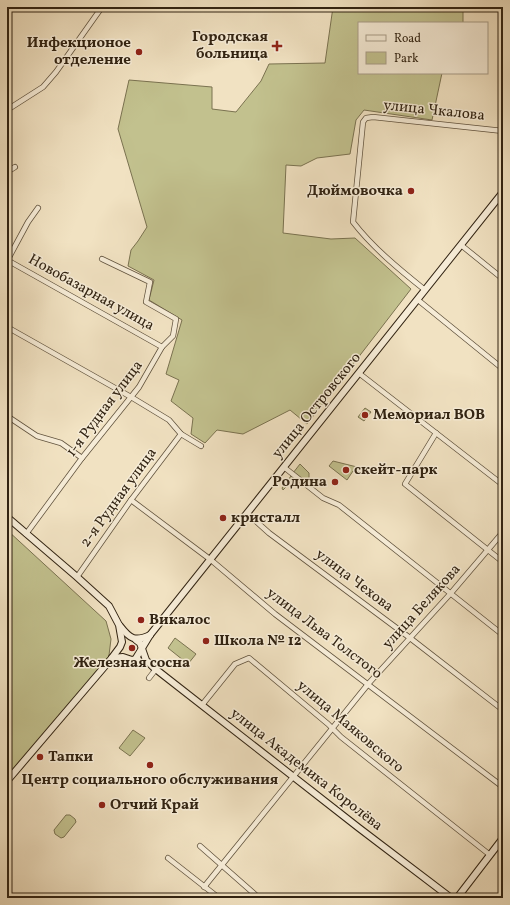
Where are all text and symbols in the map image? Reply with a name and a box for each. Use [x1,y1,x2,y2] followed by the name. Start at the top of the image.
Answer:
[358,22,488,74] legend
[192,27,268,65] place label: Городская больница
[394,31,421,47] text: Road
[27,33,131,71] place label: Инфекционое отделение
[271,40,283,52] marker: Городская больница
[134,47,144,57] marker: Инфекционое отделение
[394,51,419,67] text: Park
[382,95,486,127] street label: улица Чкалова
[307,181,403,202] place label: Дюймовочка
[406,186,416,196] marker: Дюймовочка
[24,250,158,336] street label: Новобазарная улица
[268,348,366,464] street label: улица Островского
[62,356,148,462] street label: 1-я Рудная улица
[373,405,485,426] place label: Мемориал ВОВ
[360,410,370,420] marker: Мемориал ВОВ
[76,444,162,552] street label: 2-я Рудная улица
[354,460,438,481] place label: скейт-парк
[341,465,351,475] marker: скейт-парк
[272,472,327,493] place label: Родина
[330,477,340,487] marker: Родина
[231,508,300,529] place label: кристалл
[218,513,228,523] marker: кристалл
[311,545,397,617] street label: улица Чехова
[378,560,466,654] street label: улица Белякова
[262,583,386,685] street label: улица Льва Толстого
[149,610,210,631] place label: Викалос
[136,615,146,625] marker: Викалос
[214,631,302,652] place label: Школа № 12
[201,636,211,646] marker: Школа № 12
[127,643,137,653] marker: Железная сосна
[74,653,190,674] place label: Железная сосна
[292,676,408,778] street label: улица Маяковского
[225,704,387,836] street label: улица Академика Королёва
[48,747,94,768] place label: Тапки
[35,752,45,762] marker: Тапки
[145,760,155,770] marker: Центр социального обслуживания
[22,770,279,791] place label: Центр социального обслуживания
[110,795,199,816] place label: Отчий Край
[97,800,107,810] marker: Отчий Край

